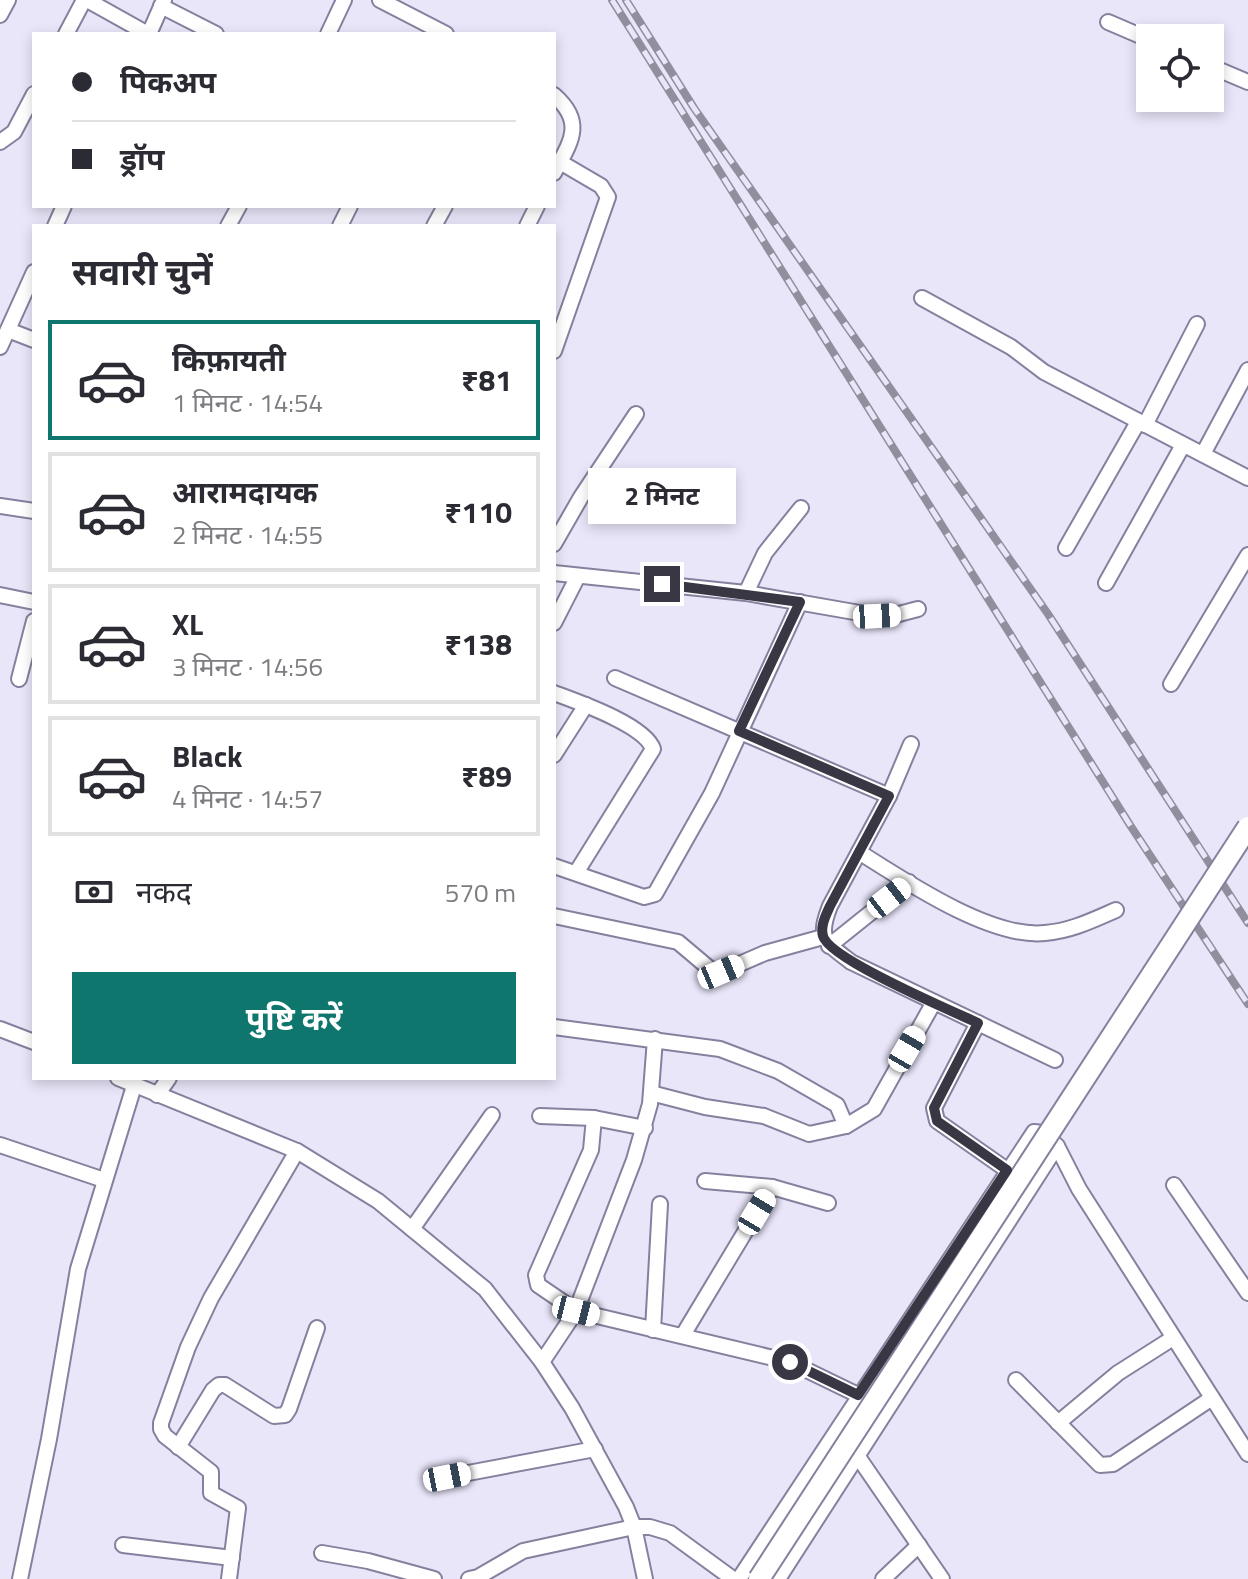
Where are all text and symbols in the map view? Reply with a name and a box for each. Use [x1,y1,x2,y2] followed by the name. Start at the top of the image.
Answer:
[1136,24,1224,112] map controls
[1136,24,1224,112] button: locate
[120,59,216,105] text: पिकअप
[120,136,164,182] text: ड्रॉप
[72,244,212,299] text: सवारी चुनें
[172,337,286,383] text: किफ़ायती
[76,344,148,416] icon: car
[461,357,512,403] text: ₹81
[172,383,323,422] text: 1 मिनट · 14:54
[588,468,736,524] callout: 2 मिनट
[172,469,318,515] text: आरामदायक
[76,476,148,548] icon: car
[625,476,699,515] text: 2 मिनट
[444,489,512,535] text: ₹110
[172,515,323,554] text: 2 मिनट · 14:55
[644,566,680,602] route end
[172,601,203,647] text: XL
[852,603,902,629] car
[76,608,148,680] icon: car
[444,621,512,667] text: ₹138
[172,647,323,686] text: 3 मिनट · 14:56
[172,733,243,779] text: Black
[76,740,148,812] icon: car
[461,753,512,799] text: ₹89
[172,779,323,818] text: 4 मिनट · 14:57
[136,869,192,915] text: नकद
[72,870,116,914] icon: cash
[445,873,516,912] text: 570 m
[863,874,915,922] car
[694,952,748,992] car
[72,972,516,1064] button: पुष्टि करें
[885,1022,929,1076] car
[734,1185,780,1239] car
[550,1294,602,1328] car
[772,1344,808,1380] route start
[421,1461,473,1493] car

